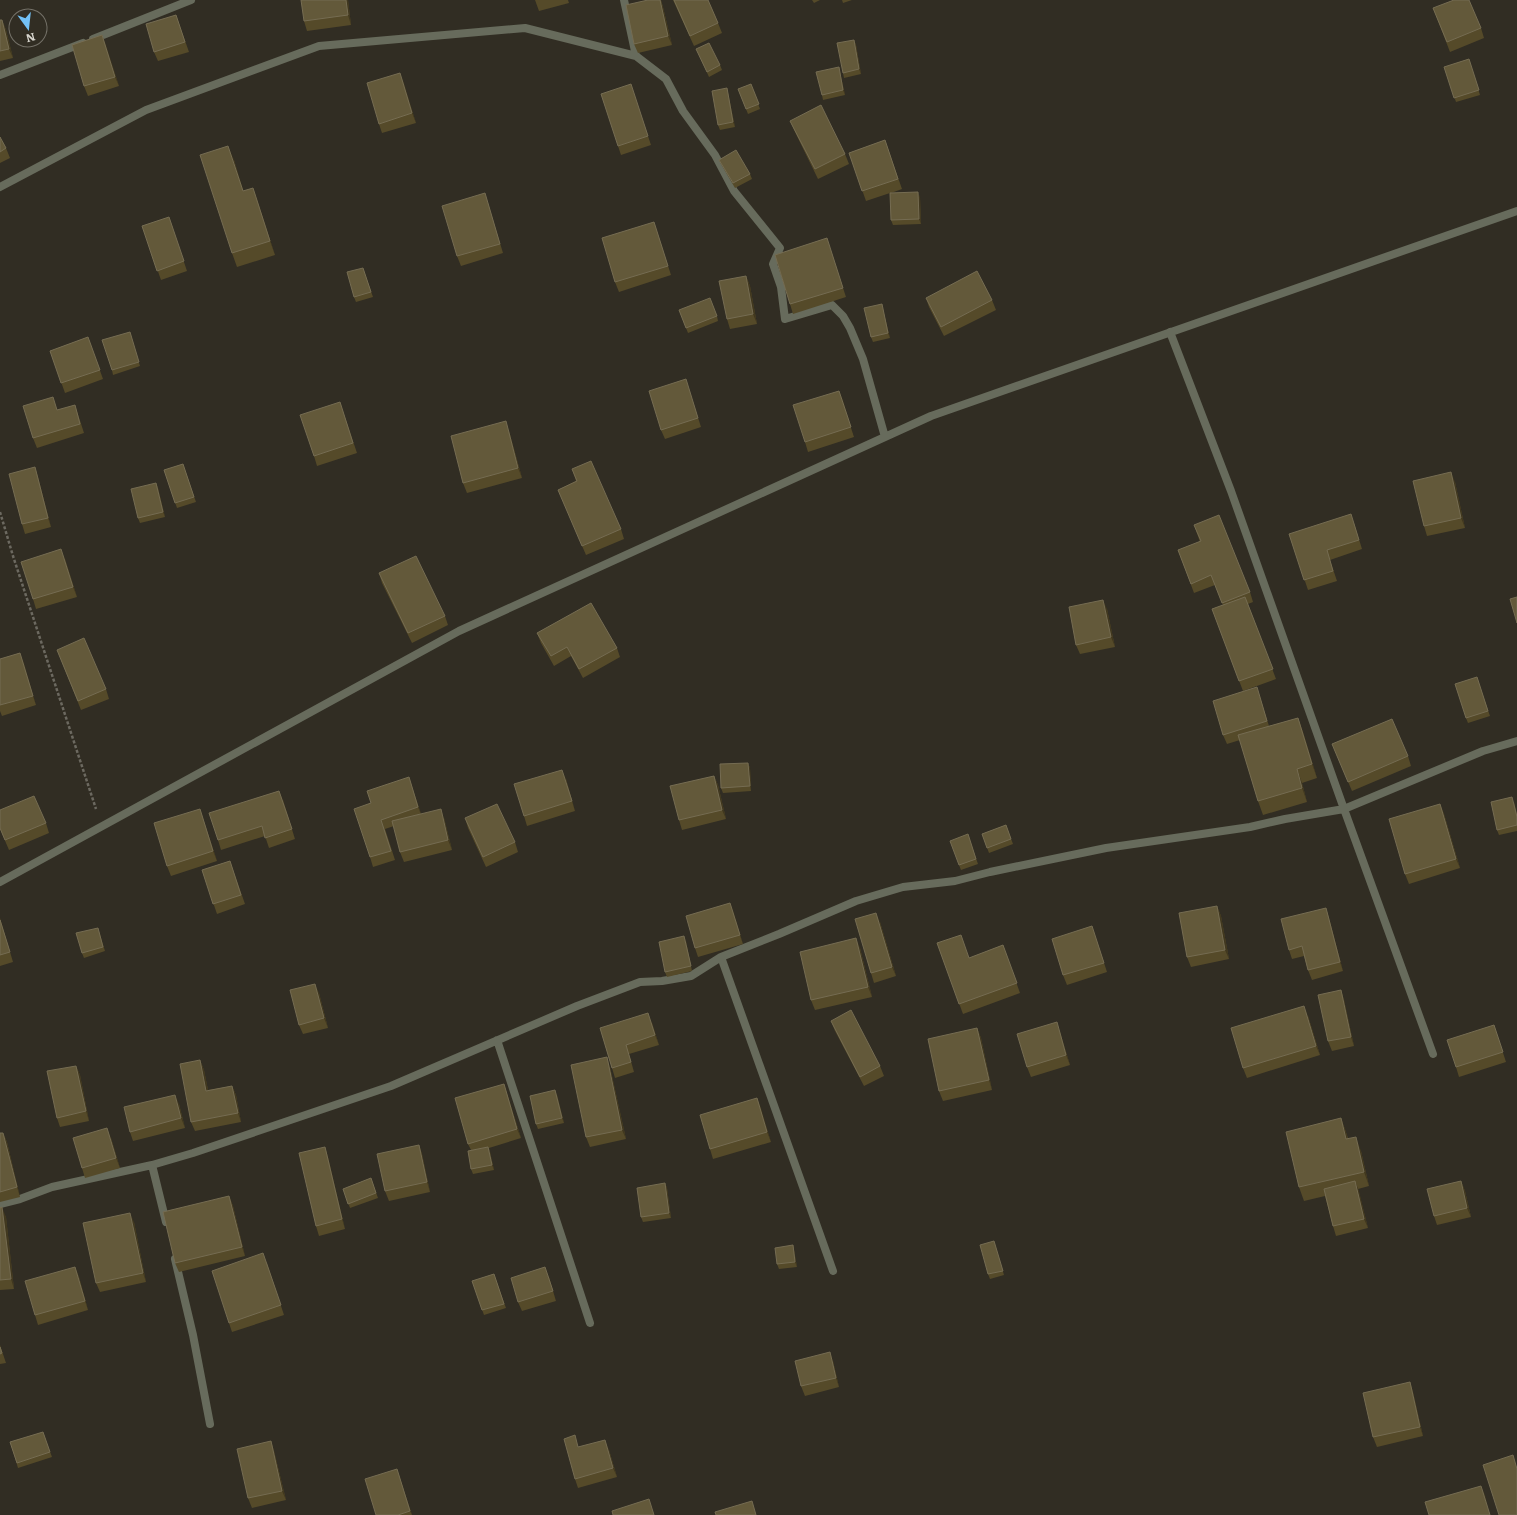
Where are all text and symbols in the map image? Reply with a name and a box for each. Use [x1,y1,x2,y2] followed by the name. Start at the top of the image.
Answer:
[8,8,48,48] north arrow
[24,30,37,48] text: N

